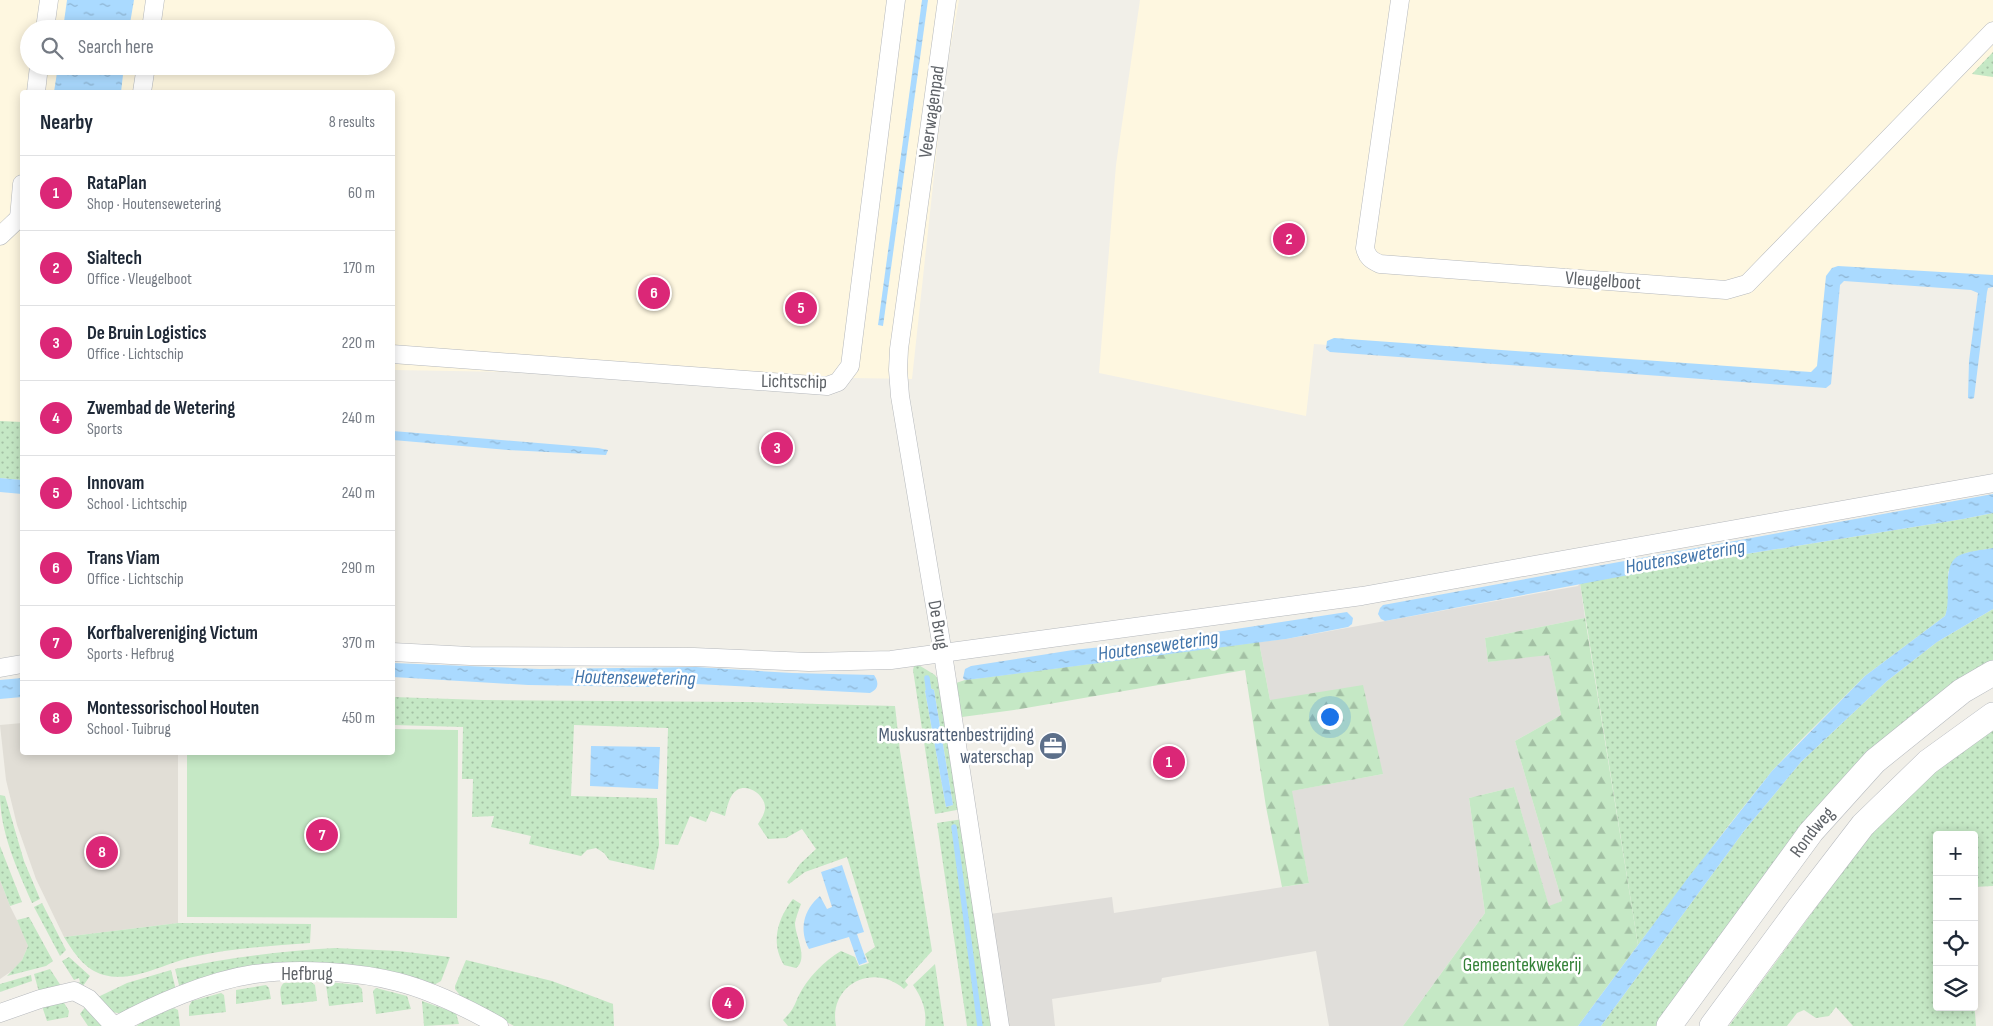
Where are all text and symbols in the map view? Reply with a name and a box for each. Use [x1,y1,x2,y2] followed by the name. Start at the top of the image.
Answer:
[20,20,395,75] search box
[38,34,66,62] icon: search
[78,36,154,59] text: Search here
[914,64,950,160] street label: Veerwagenpad
[40,110,93,135] text: Nearby
[329,113,375,132] text: 8 results
[87,172,147,195] text: RataPlan
[53,184,59,203] text: 1
[348,184,375,203] text: 60 m
[87,195,221,214] text: Shop · Houtensewetering
[1273,220,1305,258] pin: 2
[87,247,142,270] text: Sialtech
[52,259,60,278] text: 2
[343,259,375,278] text: 170 m
[1564,267,1642,295] street label: Vleugelboot
[87,270,192,289] text: Office · Vleugelboot
[638,274,670,312] pin: 6
[785,289,817,327] pin: 5
[87,322,207,345] text: De Bruin Logistics
[52,334,60,353] text: 3
[342,334,375,353] text: 220 m
[87,345,184,364] text: Office · Lichtschip
[761,370,827,394] street label: Lichtschip
[87,397,235,420] text: Zwembad de Wetering
[52,409,60,428] text: 4
[342,409,375,428] text: 240 m
[87,420,122,439] text: Sports
[761,429,793,467] pin: 3
[87,472,144,495] text: Innovam
[52,484,60,503] text: 5
[342,484,375,503] text: 240 m
[87,495,187,514] text: School · Lichtschip
[1623,535,1747,579] water label: Houtensewetering
[87,547,160,570] text: Trans Viam
[52,559,60,578] text: 6
[341,559,375,578] text: 290 m
[87,570,184,589] text: Office · Lichtschip
[922,599,954,652] street label: De Brug
[87,622,258,645] text: Korfbalvereniging Victum
[1096,626,1220,666] water label: Houtensewetering
[53,634,59,653] text: 7
[342,634,375,653] text: 370 m
[87,645,174,664] text: Sports · Hefbrug
[574,665,696,691] water label: Houtensewetering
[87,697,259,720] text: Montessorischool Houten
[1317,704,1343,730] your location
[52,709,60,728] text: 8
[342,709,375,728] text: 450 m
[87,720,171,739] text: School · Tuibrug
[879,724,1034,769] place label: Muskusrattenbestrijding waterschap
[1038,731,1068,761] office icon: Muskusrattenbestrijding waterschap
[1153,743,1185,781] pin: 1
[1785,802,1840,862] street label: Rondweg
[306,816,338,854] pin: 7
[1933,831,1978,1011] map controls
[1933,831,1978,876] button: +
[86,833,118,871] pin: 8
[1933,876,1978,921] button: −
[1933,921,1978,966] button: locate
[1463,954,1581,977] park label: Gemeentekwekerij
[281,963,333,986] street label: Hefbrug
[1933,966,1978,1011] button: layers
[712,984,744,1022] pin: 4

